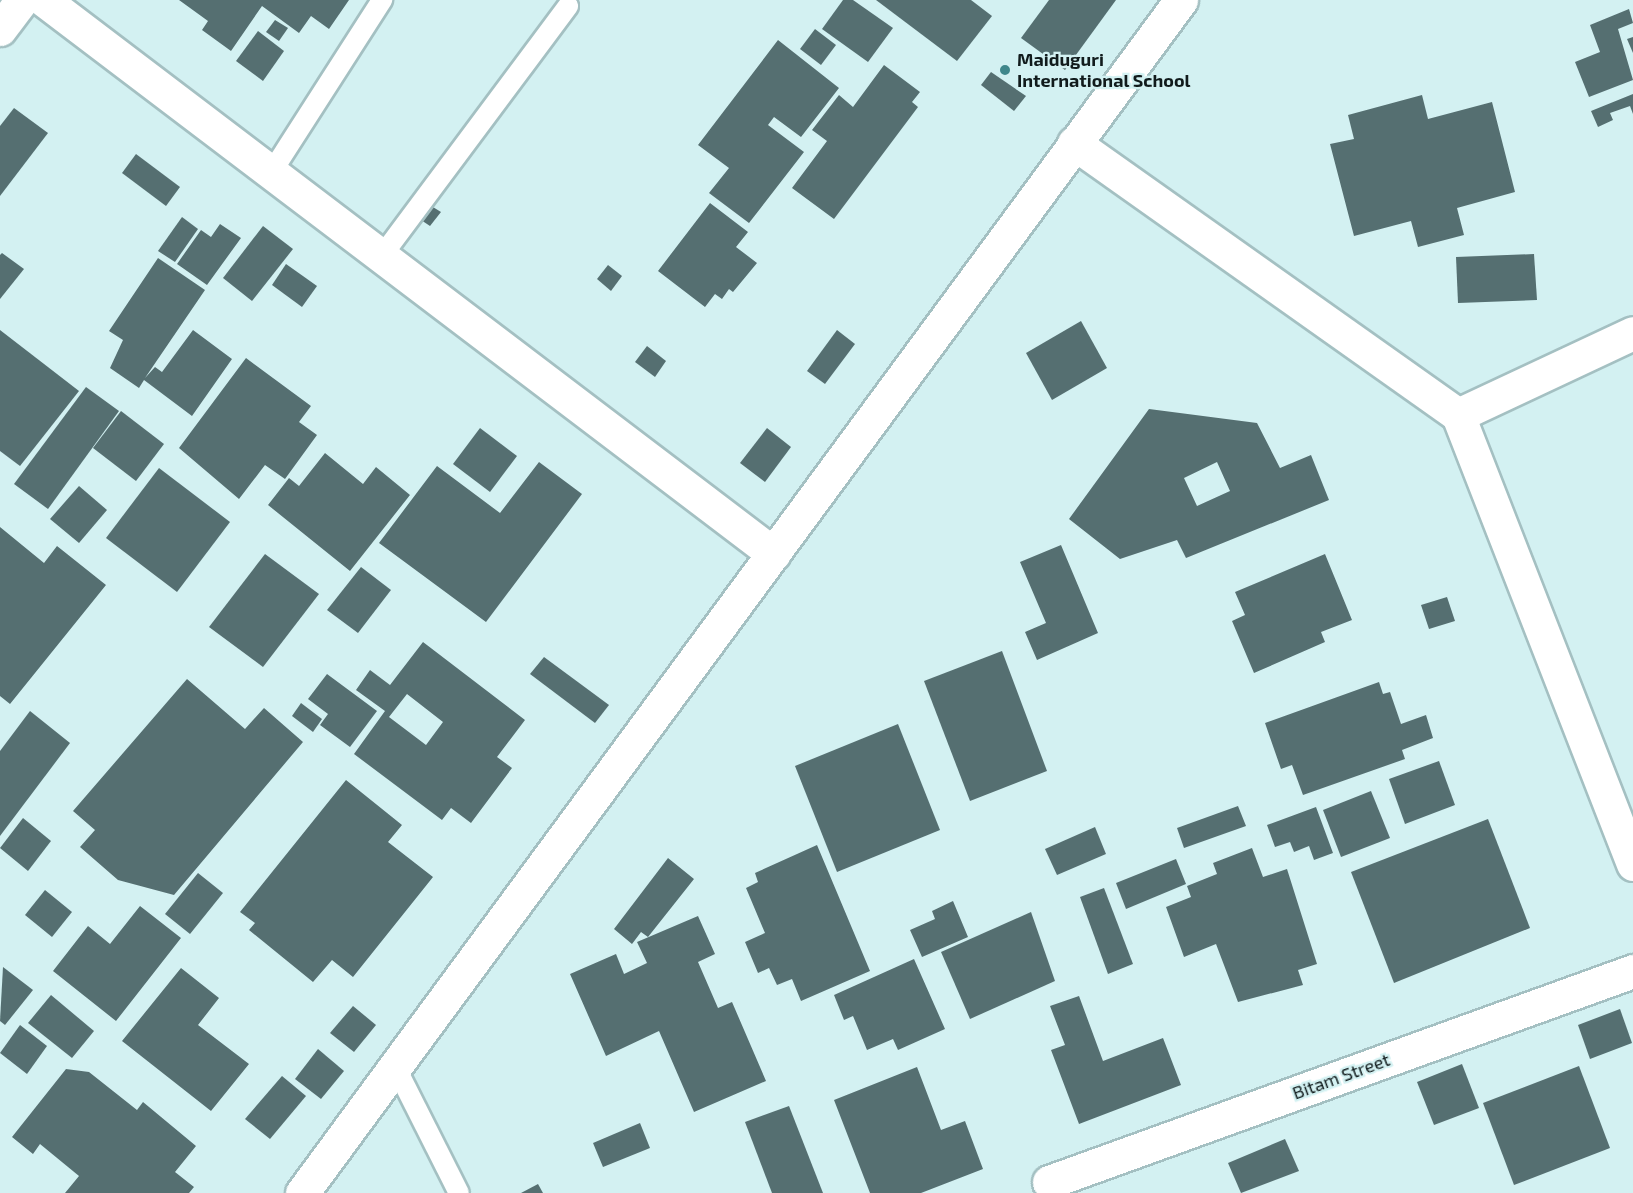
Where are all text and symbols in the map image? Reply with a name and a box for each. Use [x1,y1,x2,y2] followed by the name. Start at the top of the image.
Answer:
[1017,49,1191,92] place label: Maiduguri International School
[998,63,1012,77] marker: Maiduguri International School
[1289,1048,1393,1104] street label: Bitam Street

